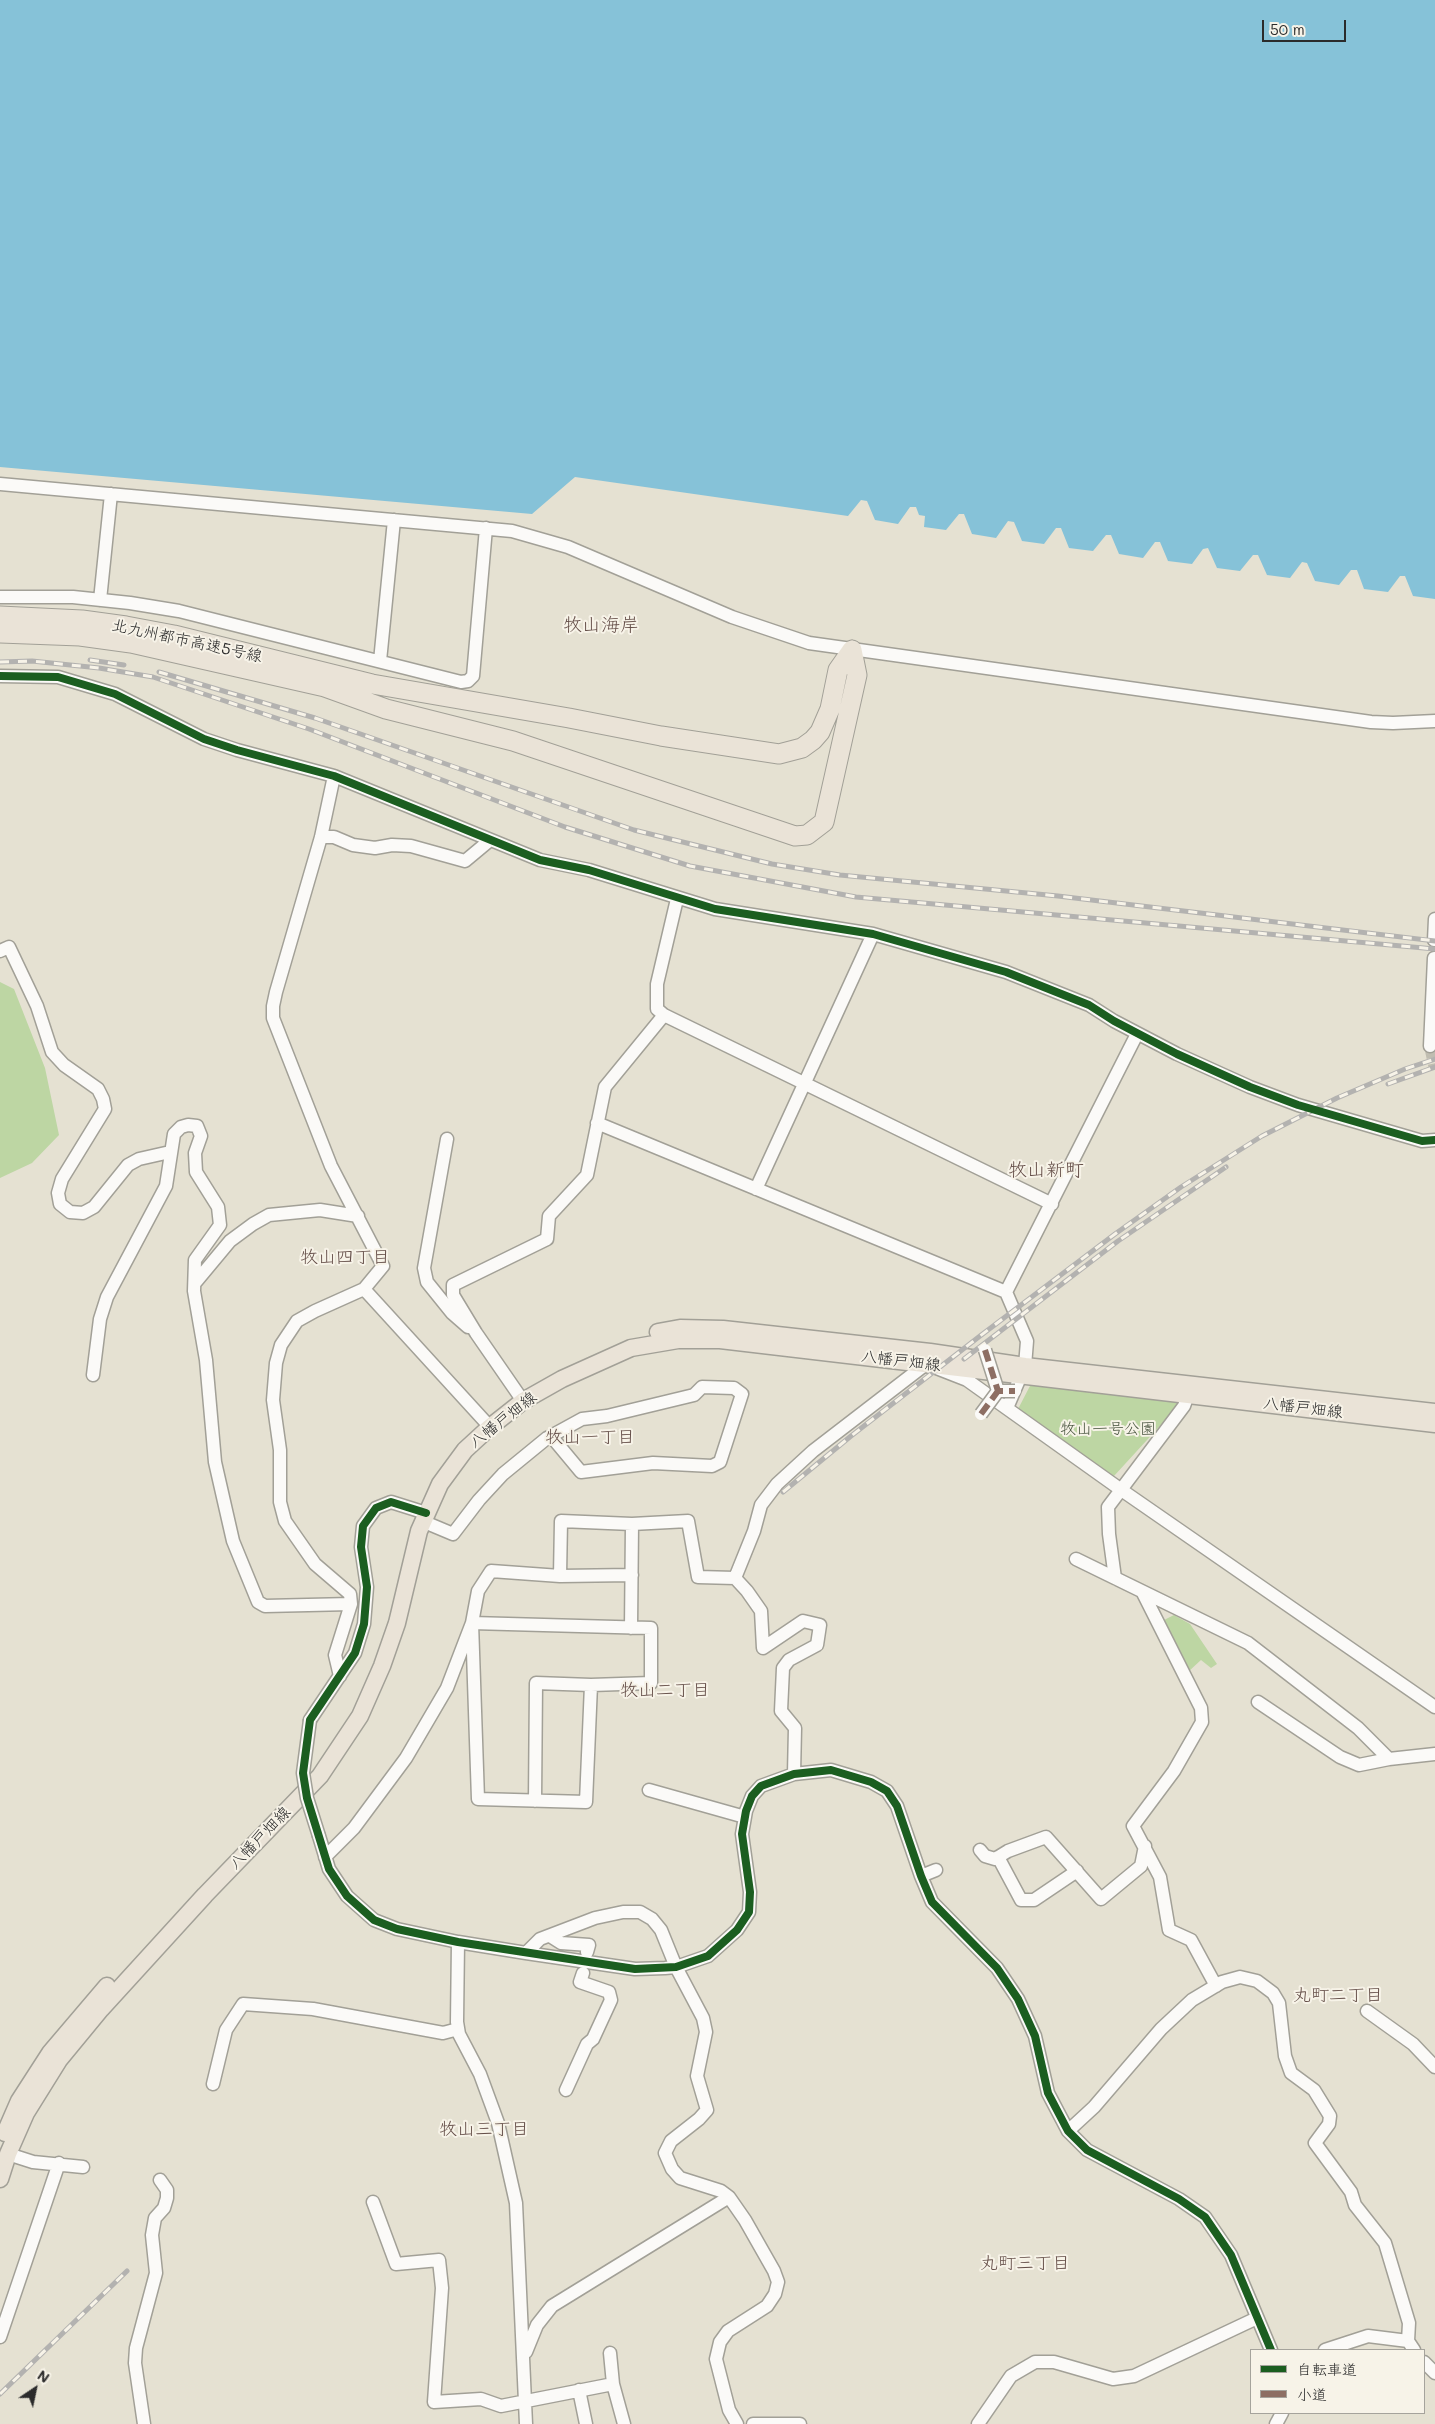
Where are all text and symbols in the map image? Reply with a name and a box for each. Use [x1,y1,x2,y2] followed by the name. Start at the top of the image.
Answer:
[1265,10,1349,42] scale bar
[1270,19,1305,39] text: 50 m
[563,614,639,636] district label: 牧山海岸
[110,616,264,666] street label: 北九州都市高速5号線
[1008,1159,1084,1181] district label: 牧山新町
[300,1246,390,1268] district label: 牧山四丁目
[860,1347,942,1375] street label: 八幡戸畑線
[466,1388,540,1452] street label: 八幡戸畑線
[1262,1394,1344,1422] street label: 八幡戸畑線
[1060,1419,1156,1439] park label: 牧山一号公園
[545,1426,635,1448] district label: 牧山一丁目
[620,1679,710,1701] district label: 牧山二丁目
[225,1803,295,1873] street label: 八幡戸畑線
[1293,1984,1383,2006] district label: 丸町二丁目
[439,2118,529,2140] district label: 牧山三丁目
[980,2252,1070,2274] district label: 丸町三丁目
[1250,2349,1425,2414] legend
[1297,2359,1357,2379] text: 自転車道
[10,2364,60,2414] north arrow
[34,2365,53,2387] text: N
[1297,2384,1327,2404] text: 小道

